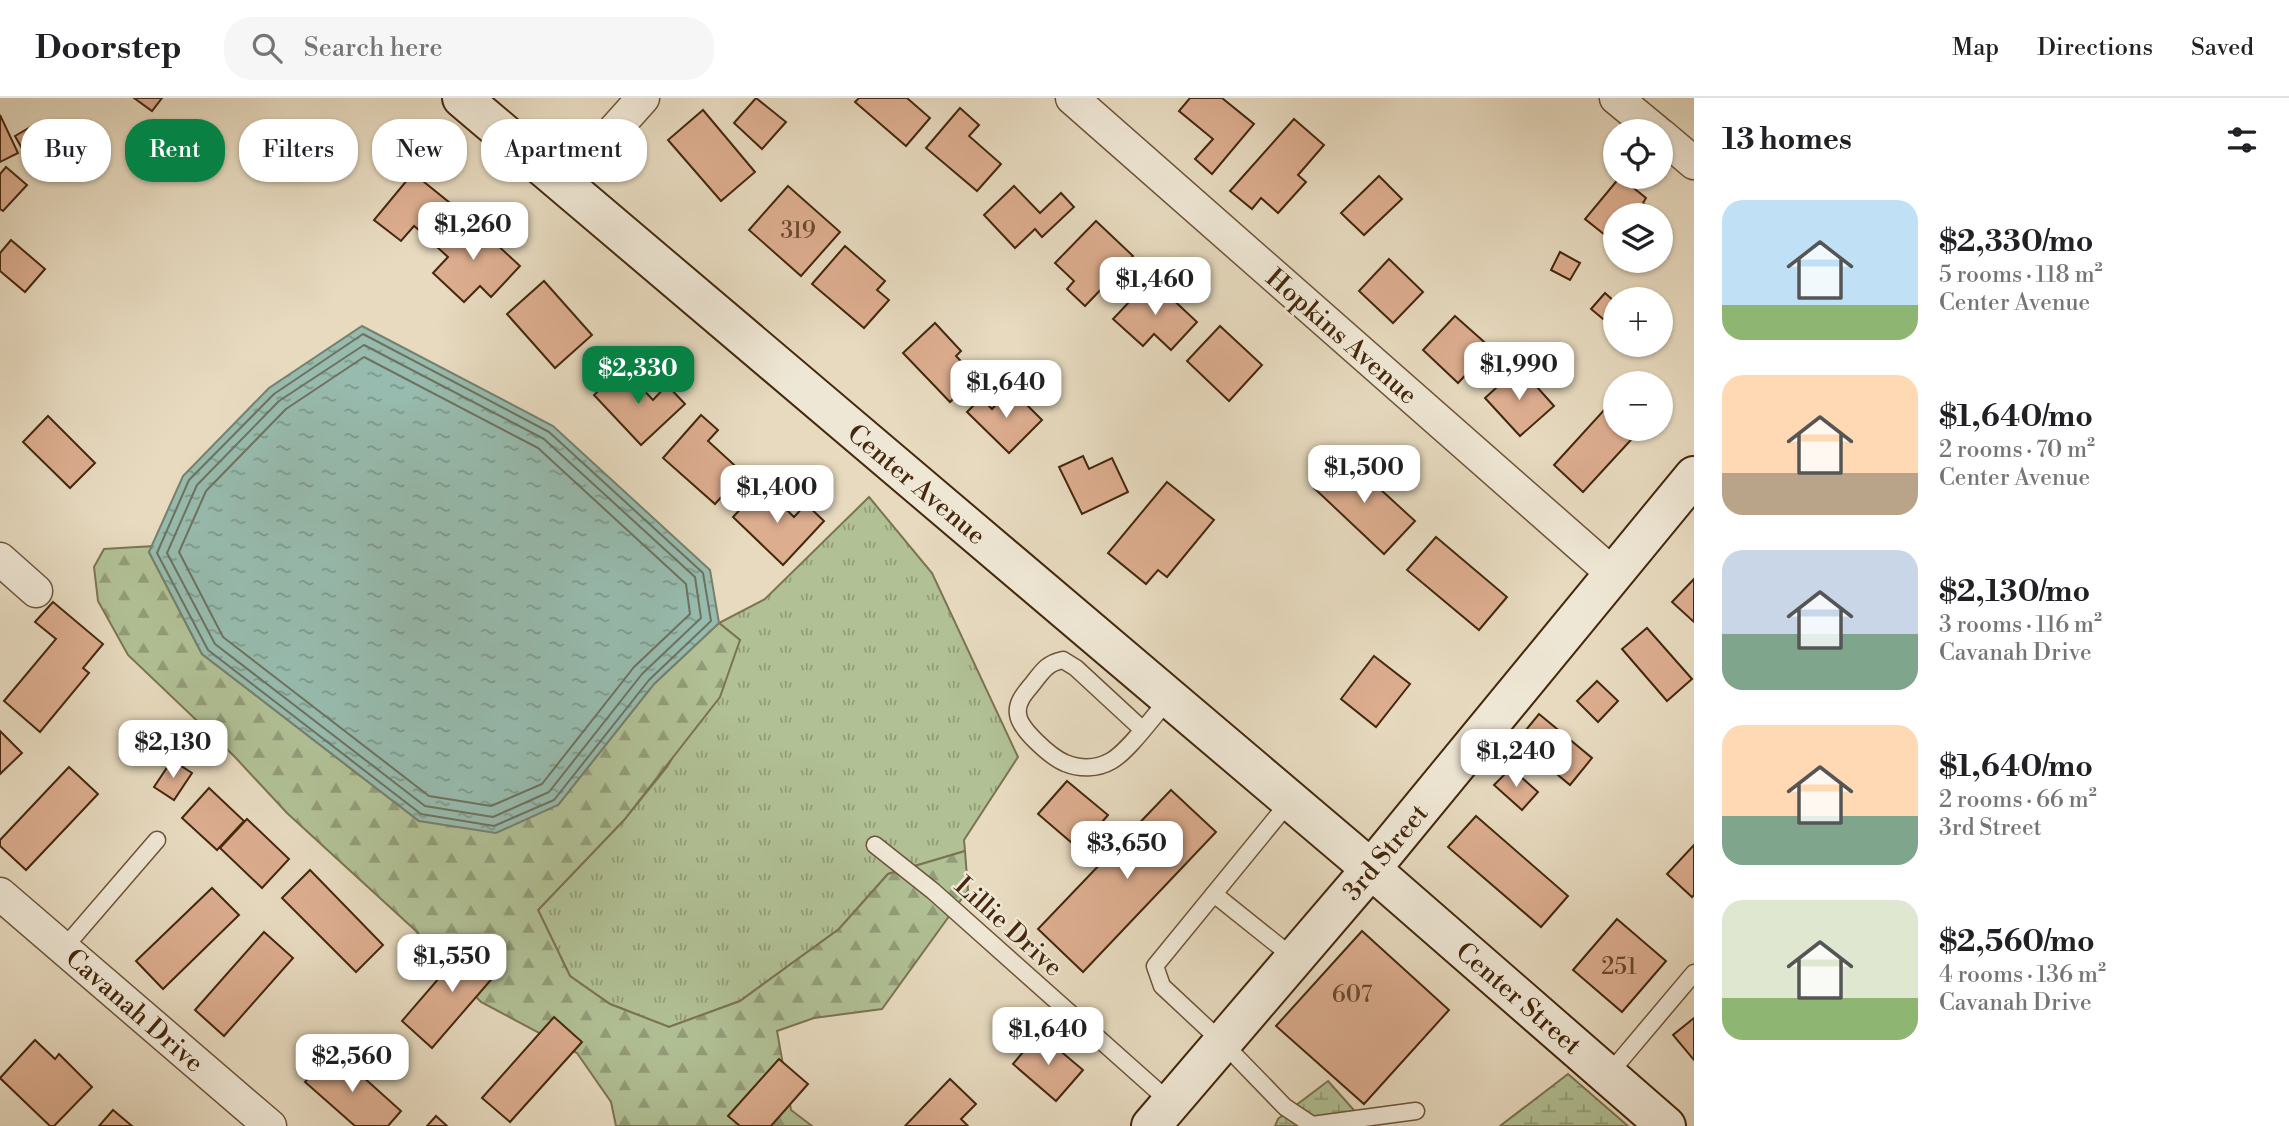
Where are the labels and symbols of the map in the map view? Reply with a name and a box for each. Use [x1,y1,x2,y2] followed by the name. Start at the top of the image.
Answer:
[416,202,530,262] pin: $1,260
[780,217,816,245] house number: 319
[1098,258,1212,317] pin: $1,460
[1259,262,1424,411] street label: Hopkins Avenue
[1462,342,1576,402] pin: $1,990
[581,346,695,406] pin: $2,330
[949,360,1063,420] pin: $1,640
[841,418,992,552] street label: Center Avenue
[1307,446,1421,505] pin: $1,500
[720,466,834,525] pin: $1,400
[116,720,230,780] pin: $2,130
[1459,730,1573,789] pin: $1,240
[1336,798,1435,907] street label: 3rd Street
[1070,822,1184,881] pin: $3,650
[948,870,1069,984] street label: Lillie Drive
[395,934,509,994] pin: $1,550
[1449,936,1588,1062] street label: Center Street
[59,942,210,1079] street label: Cavanah Drive
[1601,953,1637,981] house number: 251
[1332,981,1373,1009] house number: 607
[991,1007,1105,1067] pin: $1,640
[295,1034,409,1094] pin: $2,560

